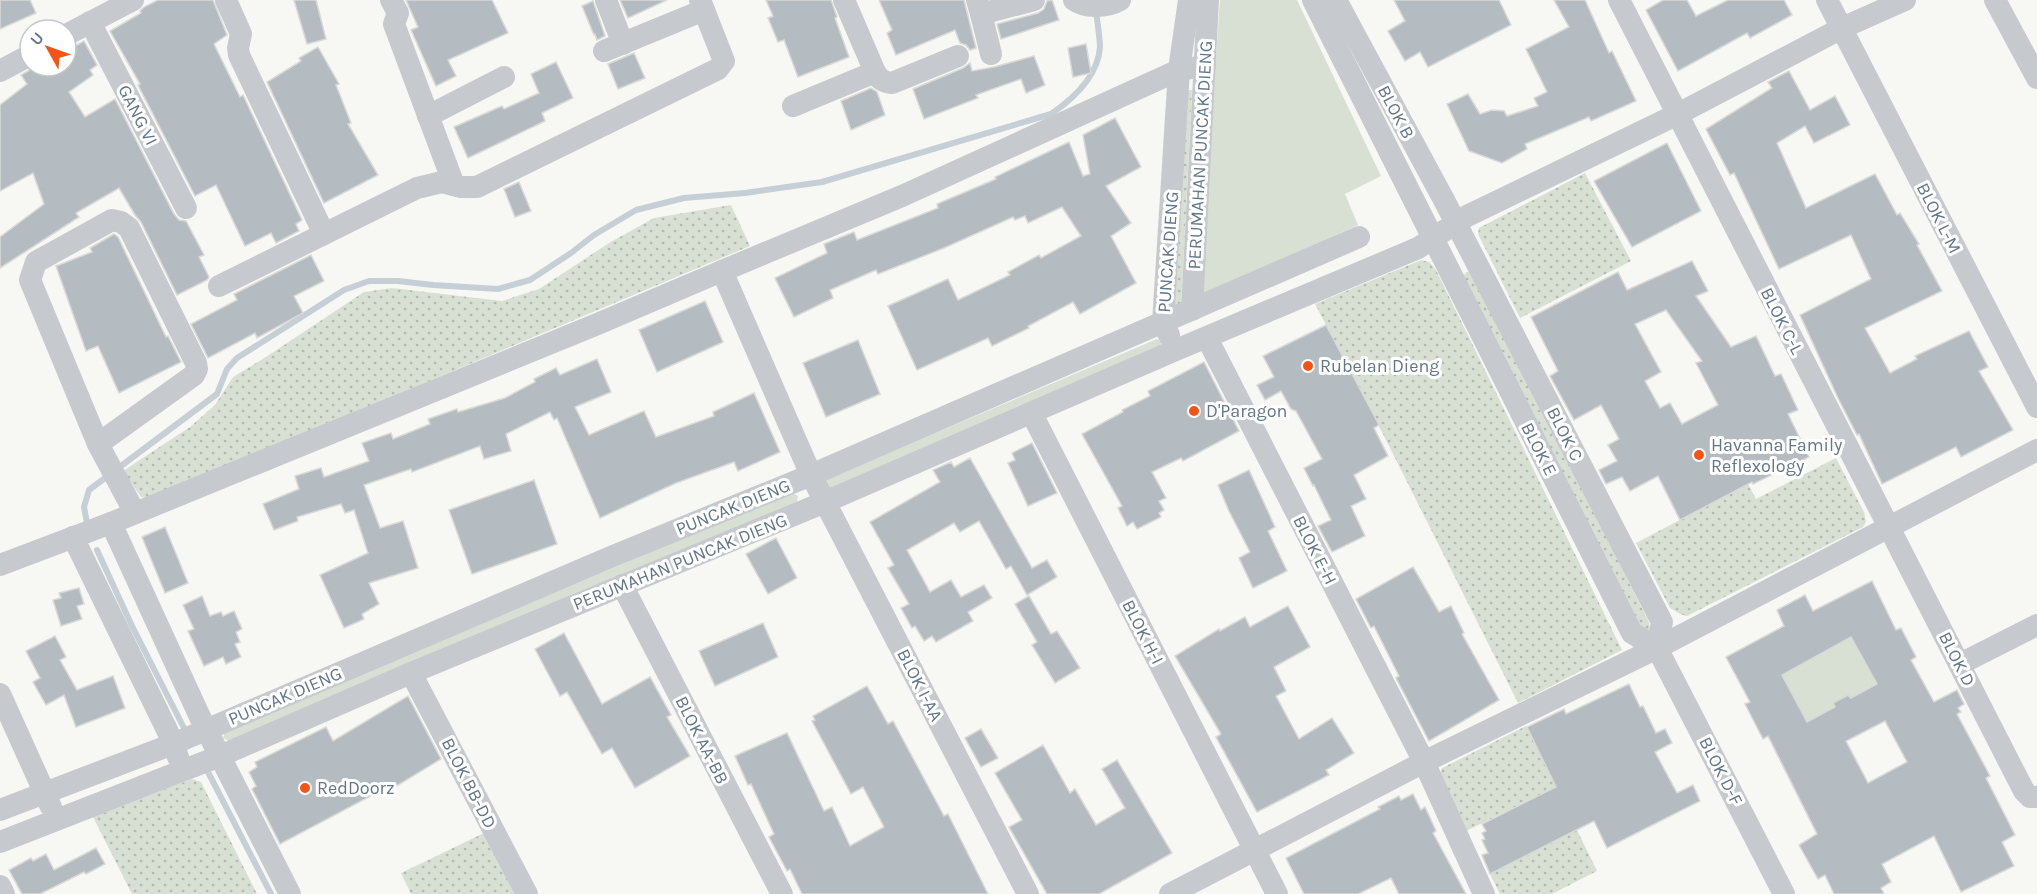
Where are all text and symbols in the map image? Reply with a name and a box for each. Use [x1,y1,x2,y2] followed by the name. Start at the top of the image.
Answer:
[18,18,78,78] north arrow
[26,28,48,49] text: U
[1183,40,1217,270] street label: PERUMAHAN PUNCAK DIENG
[113,81,163,149] street label: GANG VI
[1373,81,1419,143] street label: BLOK B
[1912,179,1966,257] street label: BLOK L-M
[1153,191,1183,313] street label: PUNCAK DIENG
[1756,284,1808,359] street label: BLOK C-L
[1320,355,1439,377] place label: Rubelan Dieng
[1301,359,1315,373] marker: Rubelan Dieng
[1206,400,1287,422] place label: D'Paragon
[1542,403,1588,465] street label: BLOK C
[1187,404,1201,418] marker: D'Paragon
[1516,419,1562,479] street label: BLOK E
[1711,434,1843,477] place label: Havanna Family Reflexology
[1692,448,1706,462] marker: Havanna Family Reflexology
[673,474,793,540] street label: PUNCAK DIENG
[570,509,790,615] street label: PERUMAHAN PUNCAK DIENG
[1288,512,1342,588] street label: BLOK E-H
[1117,596,1169,668] street label: BLOK H-I
[1934,628,1980,690] street label: BLOK D
[892,645,948,725] street label: BLOK I-AA
[225,662,345,730] street label: PUNCAK DIENG
[670,692,734,788] street label: BLOK AA-BB
[1694,733,1748,809] street label: BLOK D-F
[437,734,501,832] street label: BLOK BB-DD
[317,777,395,799] place label: RedDoorz
[298,781,312,795] marker: RedDoorz

